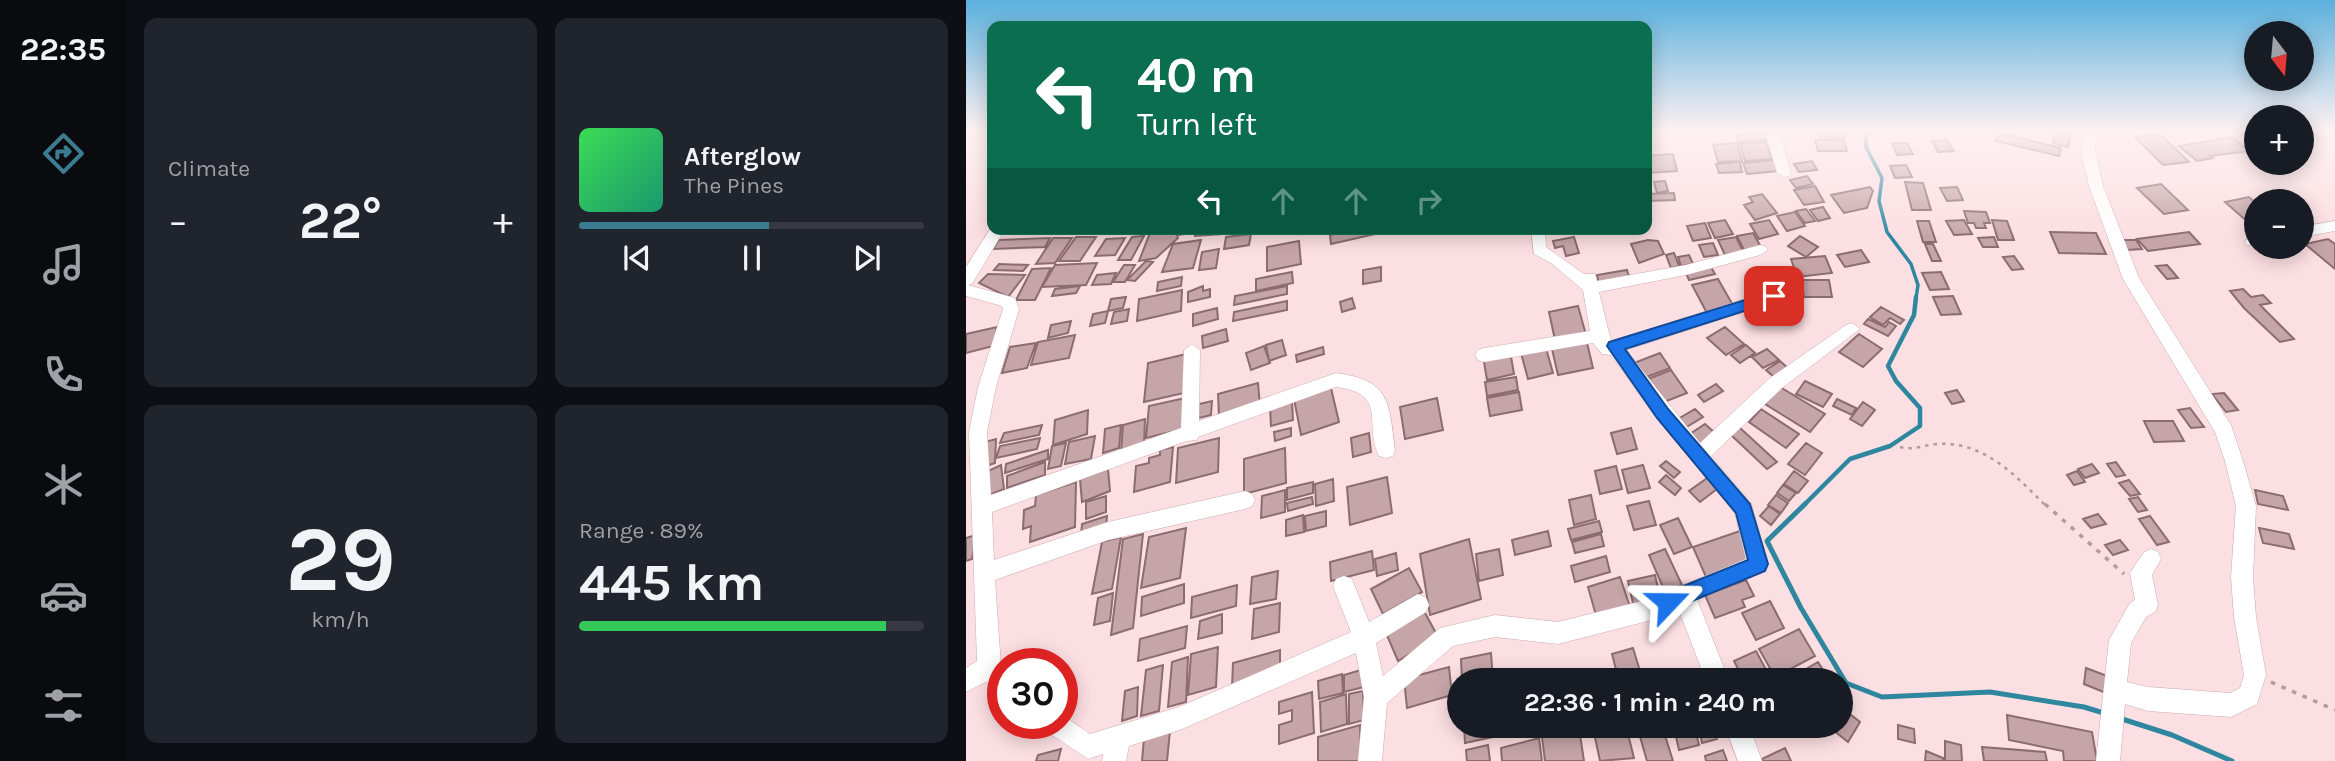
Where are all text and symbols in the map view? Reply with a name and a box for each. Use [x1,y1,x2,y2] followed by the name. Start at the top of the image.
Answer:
[2244,21,2314,91] north arrow
[2244,21,2314,259] map controls
[20,31,106,68] text: 22:35
[1137,47,1256,104] text: 40 m
[1022,49,1113,140] icon: left
[2244,105,2314,175] button: +
[1137,106,1257,143] text: Turn left
[39,129,88,178] icon: directions
[684,141,801,172] text: Afterglow
[168,155,250,182] text: Climate
[684,172,784,199] text: The Pines
[1191,182,1229,220] icon: left
[1264,182,1302,220] icon: ahead
[1337,182,1375,220] icon: ahead
[1410,182,1448,220] icon: right
[2244,189,2314,259] button: −
[299,190,382,251] text: 22°
[168,199,188,244] text: −
[493,199,513,244] text: +
[618,239,656,277] icon: previous
[733,239,771,277] icon: pause
[848,239,886,277] icon: next
[39,240,88,289] icon: music
[1744,266,1804,326] pin
[1755,277,1793,315] icon: arrive
[39,350,88,399] icon: phone
[39,460,88,509] icon: climate
[285,507,396,613] text: 29
[579,517,704,544] text: Range · 89%
[579,552,764,613] text: 445 km
[1631,565,1705,639] position arrow
[39,571,88,620] icon: car
[311,606,370,633] text: km/h
[987,648,1078,739] speed limit sign: 30
[39,681,88,730] icon: filters
[1524,687,1776,718] text: 22:36 · 1 min · 240 m

